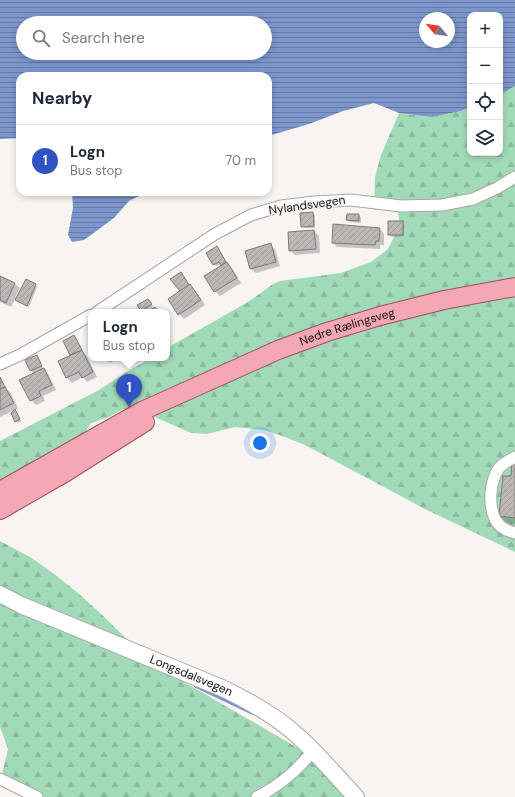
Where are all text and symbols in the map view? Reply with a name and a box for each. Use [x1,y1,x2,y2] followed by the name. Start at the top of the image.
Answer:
[419,12,455,48] north arrow
[467,12,503,156] map controls
[467,12,503,48] button: +
[16,16,272,60] search box
[30,27,52,49] icon: search
[62,28,145,48] text: Search here
[467,48,503,84] button: −
[467,84,503,120] button: locate
[32,87,92,109] text: Nearby
[467,120,503,156] button: layers
[70,142,105,162] text: Logn
[43,152,47,169] text: 1
[225,152,256,169] text: 70 m
[70,162,122,179] text: Bus stop
[268,192,346,218] street label: Nylandsvegen
[297,305,397,349] street label: Nedre Rælingsveg
[88,309,170,361] popup
[103,317,138,337] text: Logn
[103,337,155,354] text: Bus stop
[116,374,142,407] pin: 1
[250,433,270,453] your location
[147,651,236,700] street label: Longsdalsvegen

